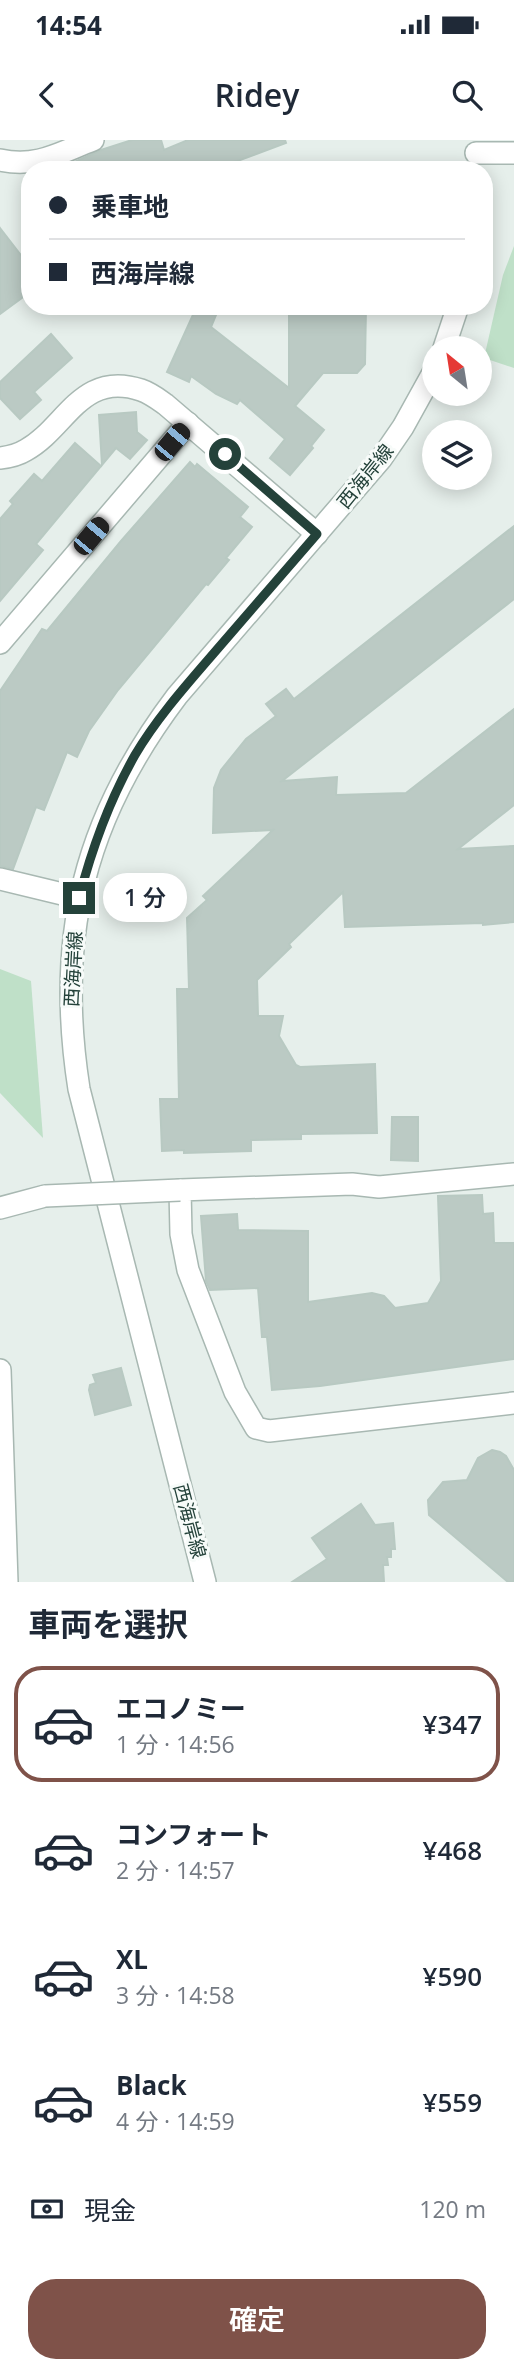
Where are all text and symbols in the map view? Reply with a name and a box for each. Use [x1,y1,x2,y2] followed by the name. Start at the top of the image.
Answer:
[35,7,102,43] text: 14:54
[215,73,299,116] text: Ridey
[28,76,66,114] icon: back
[448,76,486,114] icon: search
[91,188,169,224] text: 乗車地
[91,255,195,291] text: 西海岸線
[422,336,492,406] north arrow
[422,336,492,490] map controls
[151,419,194,465] car
[422,420,492,490] button: layers
[209,438,241,470] route start
[331,438,399,514] street label: 西海岸線
[70,513,113,559] car
[104,874,188,922] callout: 1 分
[124,881,166,913] text: 1 分
[63,882,95,914] route end
[58,930,88,1008] street label: 西海岸線
[168,1481,212,1561] street label: 西海岸線
[28,1602,188,1645] text: 車両を選択
[116,1690,246,1726] text: エコノミー
[32,1693,95,1756] icon: car
[423,1706,482,1742] text: ¥347
[116,1728,235,1760] text: 1 分 · 14:56
[116,1816,271,1852] text: コンフォート
[32,1819,95,1882] icon: car
[423,1832,482,1868] text: ¥468
[116,1854,235,1886] text: 2 分 · 14:57
[116,1941,148,1977] text: XL
[32,1945,95,2008] icon: car
[423,1958,482,1994] text: ¥590
[116,1979,235,2011] text: 3 分 · 14:58
[116,2067,187,2103] text: Black
[32,2071,95,2134] icon: car
[423,2084,482,2120] text: ¥559
[116,2105,235,2137] text: 4 分 · 14:59
[28,2190,66,2228] icon: cash
[84,2192,136,2228] text: 現金
[419,2193,486,2225] text: 120 m
[28,2279,486,2359] button: 確定

